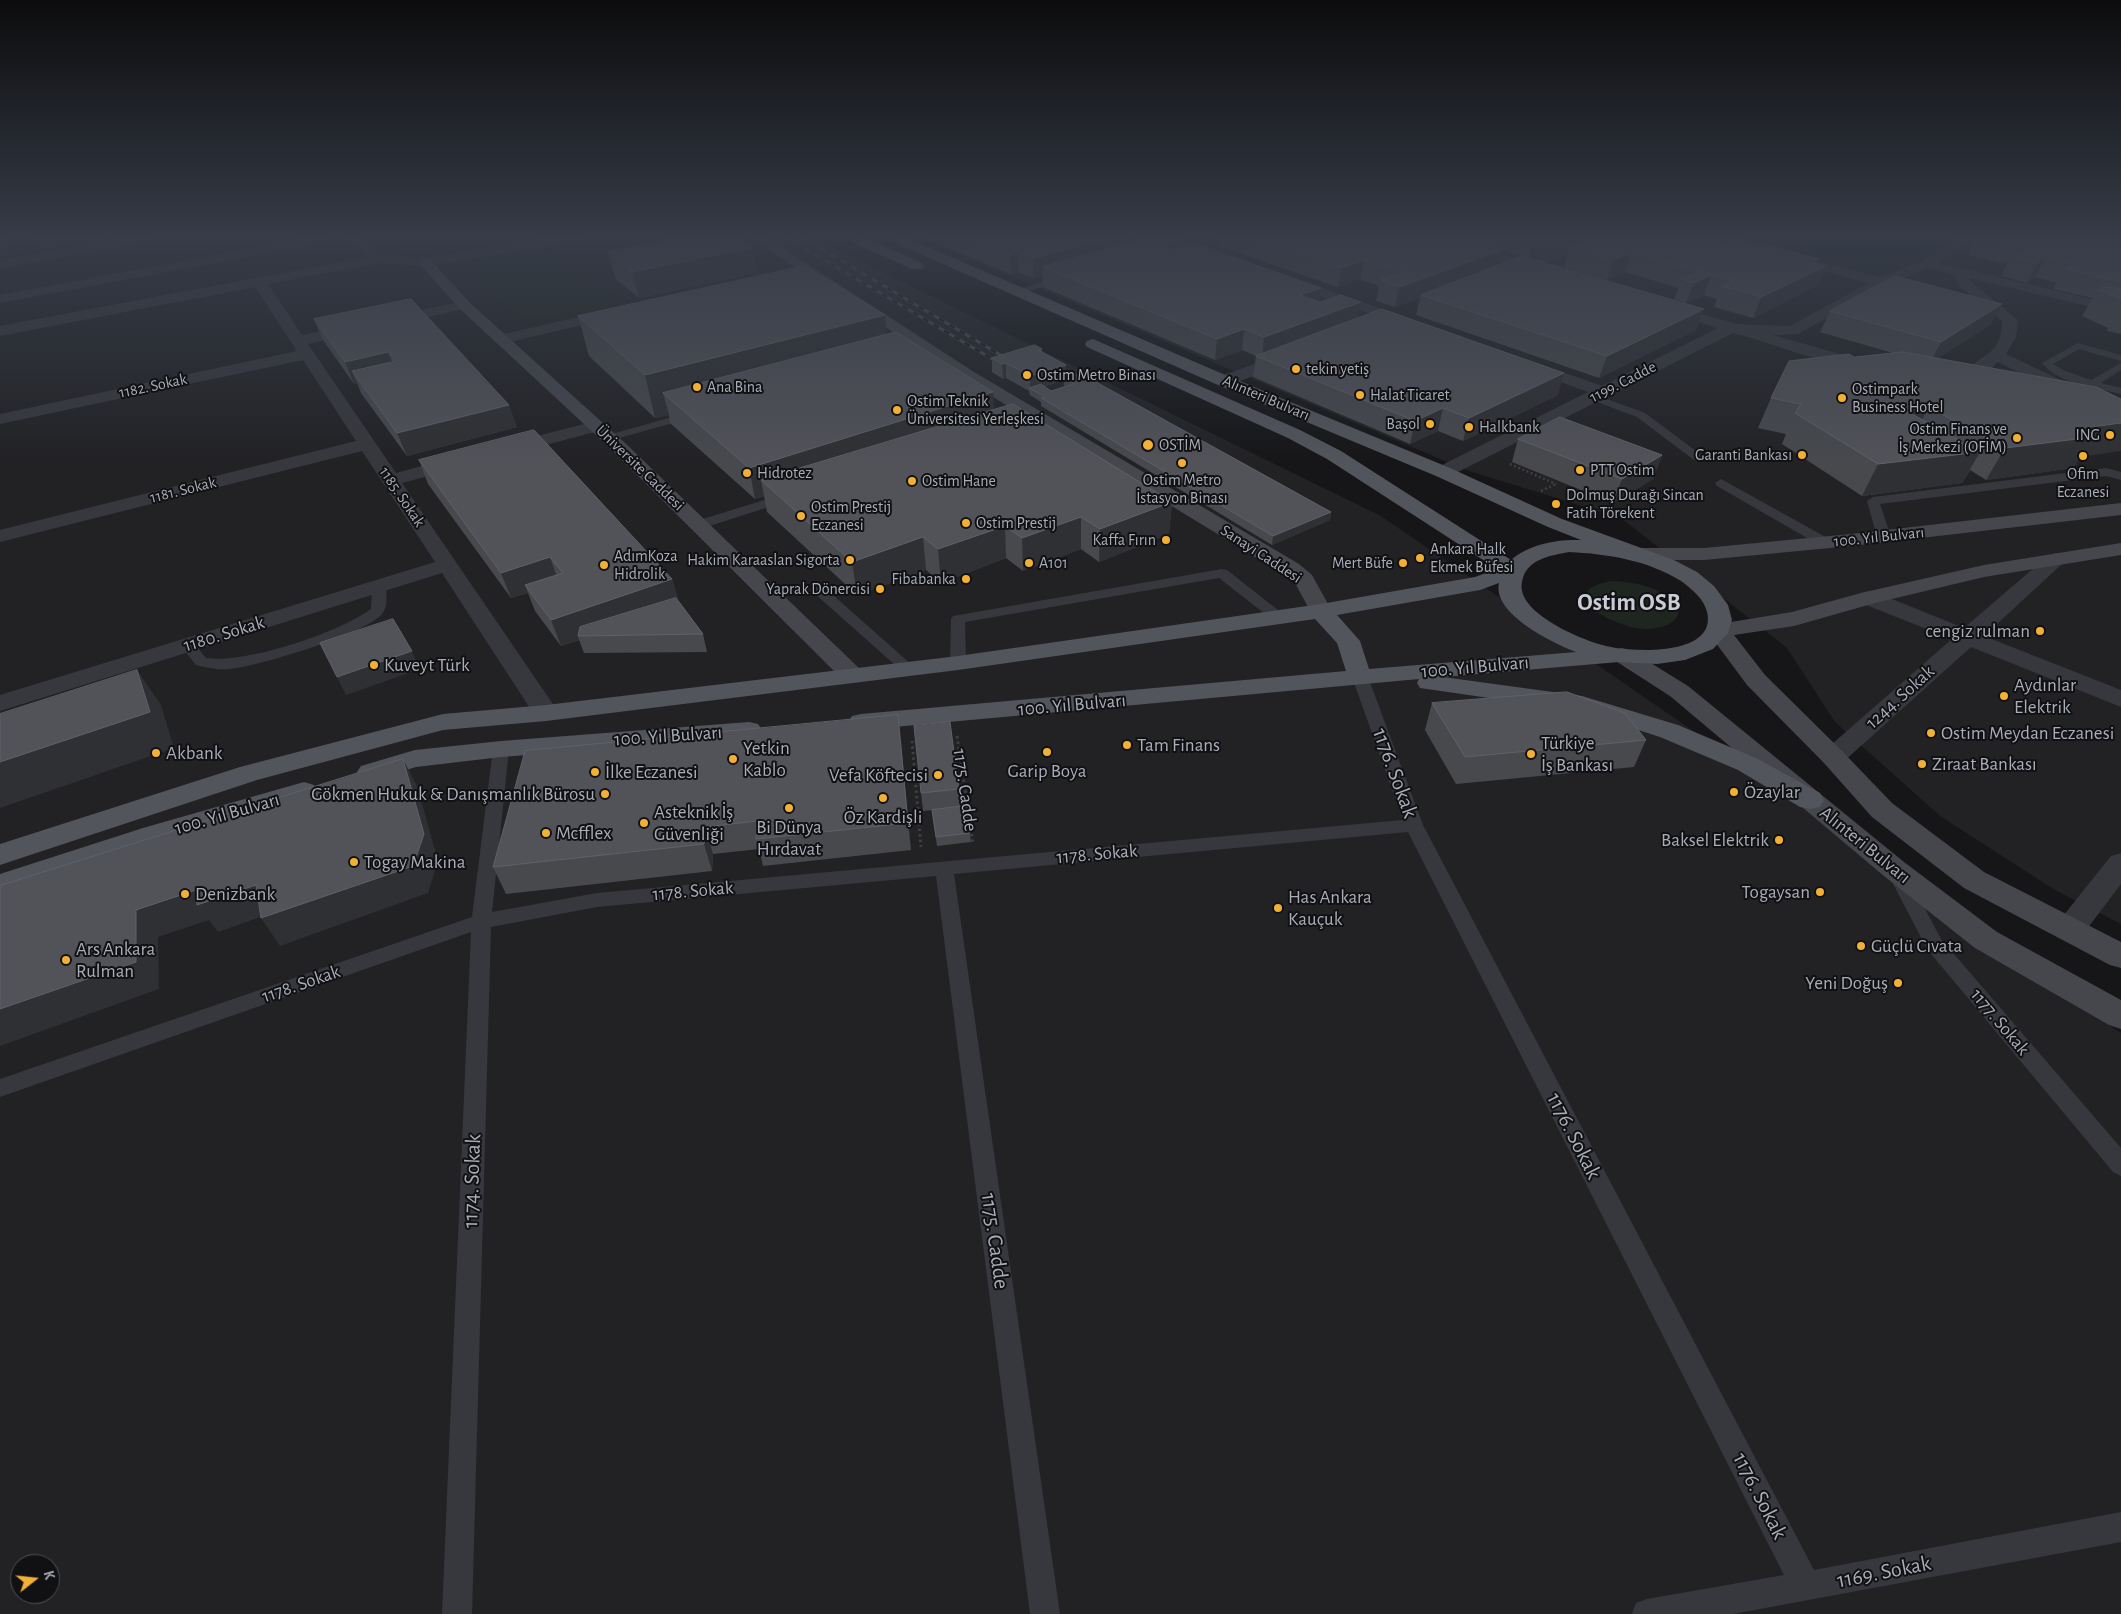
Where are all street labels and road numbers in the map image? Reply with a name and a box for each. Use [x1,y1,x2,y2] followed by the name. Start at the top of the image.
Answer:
[1587,357,1659,407] street label: 1199. Cadde
[117,369,189,403] street label: 1182. Sokak
[1220,371,1312,425] street label: Alınteri Bulvarı
[592,421,688,515] street label: Üniversite Caddesi
[375,463,429,531] street label: 1185. Sokak
[148,473,218,507] street label: 1181. Sokak
[1217,521,1305,587] street label: Sanayi Caddesi
[1833,523,1925,551] street label: 100. Yıl Bulvarı
[181,611,267,657] street label: 1180. Sokak
[1420,651,1530,683] street label: 100. Yıl Bulvarı
[1861,660,1939,734] street label: 1244. Sokak
[1017,689,1127,721] street label: 100. Yıl Bulvarı
[613,721,723,751] street label: 100. Yıl Bulvarı
[1367,724,1423,822] street label: 1176. Sokak
[948,747,982,833] street label: 1175. Cadde
[172,788,282,840] street label: 100. Yıl Bulvarı
[1815,801,1915,889] street label: Alınteri Bulvarı
[1056,839,1138,869] street label: 1178. Sokak
[652,876,734,906] street label: 1178. Sokak
[259,960,343,1008] street label: 1178. Sokak
[1966,984,2034,1060] street label: 1177. Sokak
[1541,1088,1607,1184] street label: 1176. Sokak
[457,1134,487,1228] street label: 1174. Sokak
[975,1191,1015,1291] street label: 1175. Cadde
[1727,1448,1793,1544] street label: 1176. Sokak
[1835,1550,1933,1594] street label: 1169. Sokak

